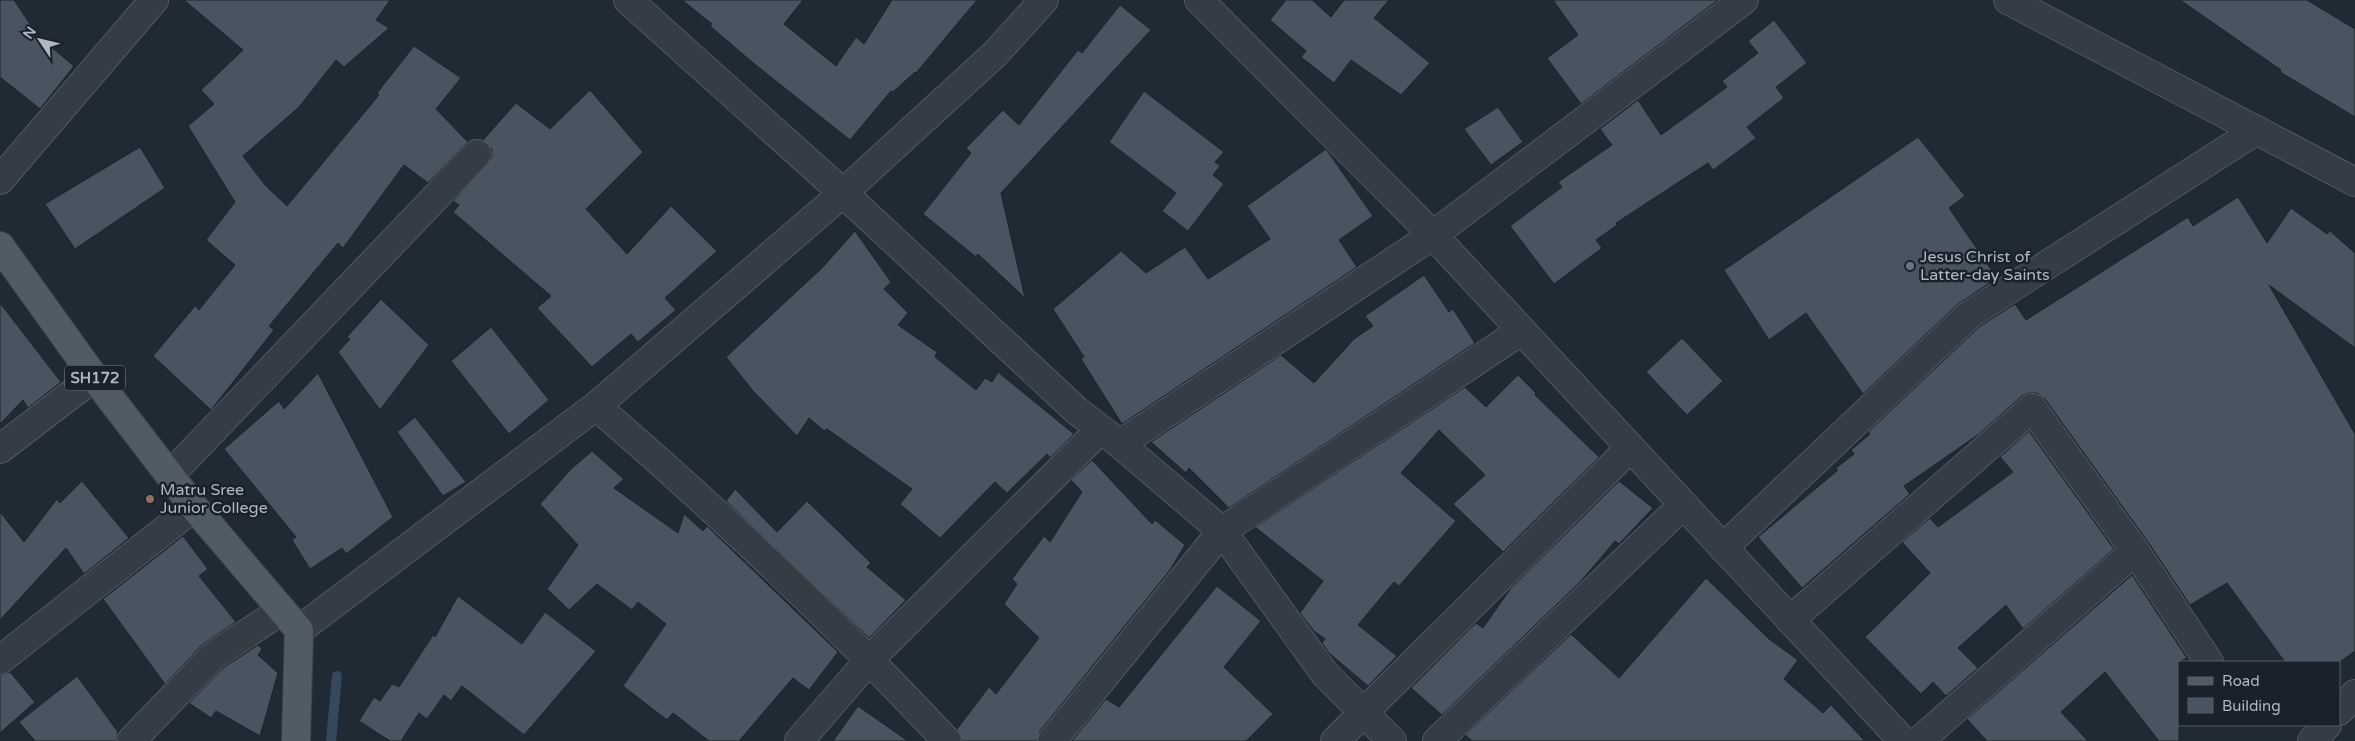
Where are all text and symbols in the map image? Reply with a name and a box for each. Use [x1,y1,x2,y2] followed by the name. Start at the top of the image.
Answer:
[15,15,65,65] north arrow
[20,23,40,42] text: N
[1920,247,2050,285] place label: Jesus Christ of Latter-day Saints
[1904,260,1916,272] marker: Jesus Christ of Latter-day Saints
[65,366,125,390] road number: SH172
[160,480,268,518] place label: Matru Sree Junior College
[144,493,156,505] marker: Matru Sree Junior College
[2178,661,2340,726] legend
[2222,672,2260,690] text: Road
[2222,697,2281,715] text: Building

